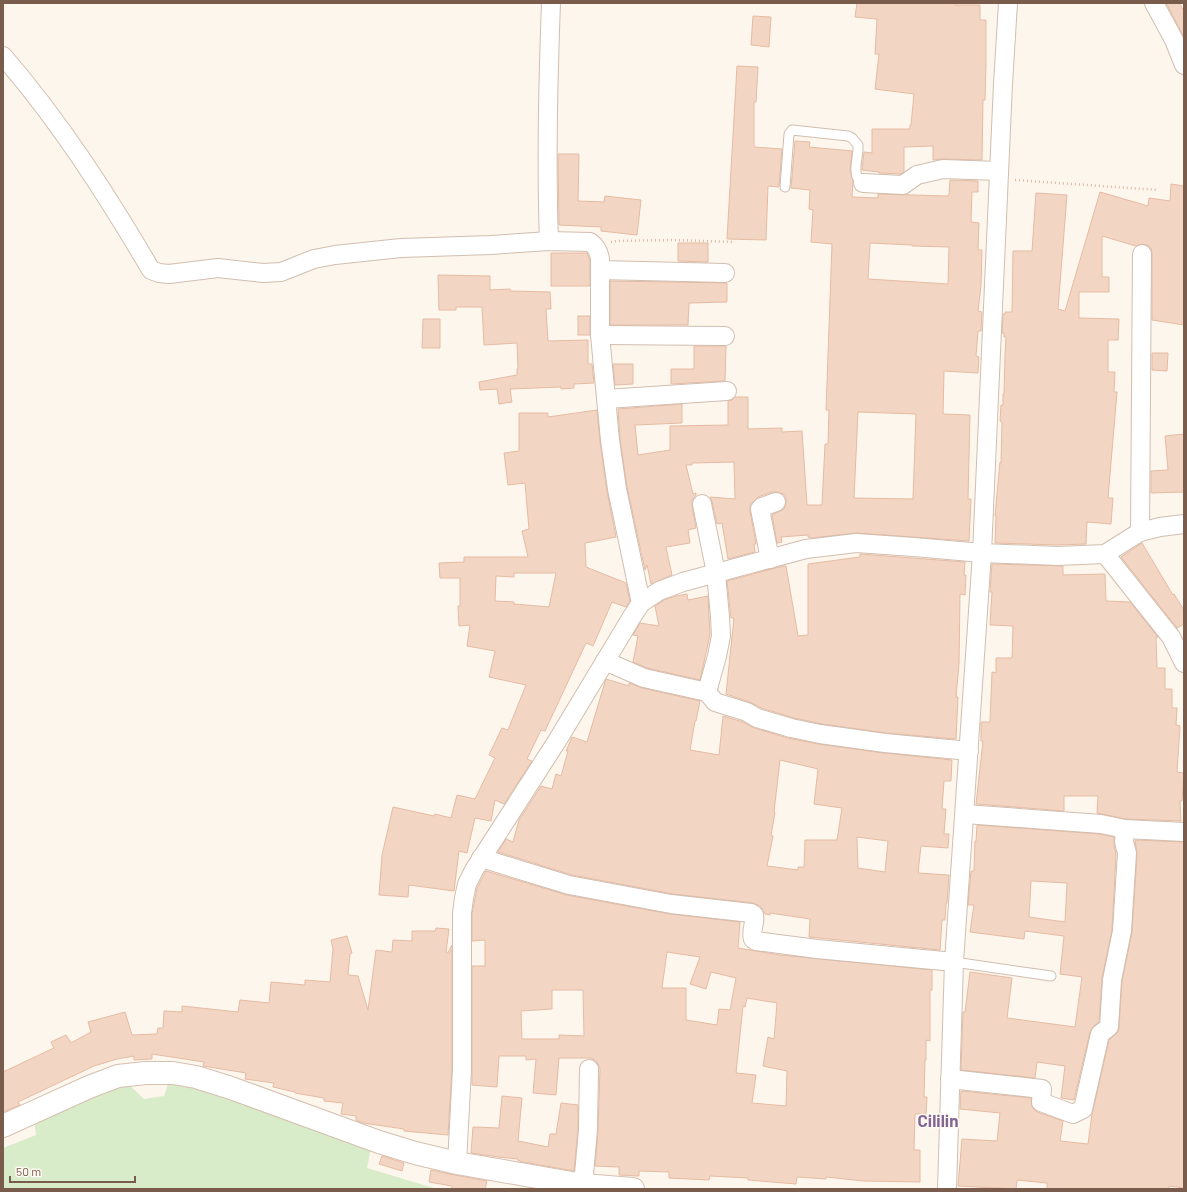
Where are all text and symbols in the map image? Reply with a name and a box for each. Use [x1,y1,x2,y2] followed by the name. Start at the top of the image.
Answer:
[918,1110,958,1130] district label: Cililin
[10,1158,135,1184] scale bar
[16,1164,41,1178] text: 50 m

